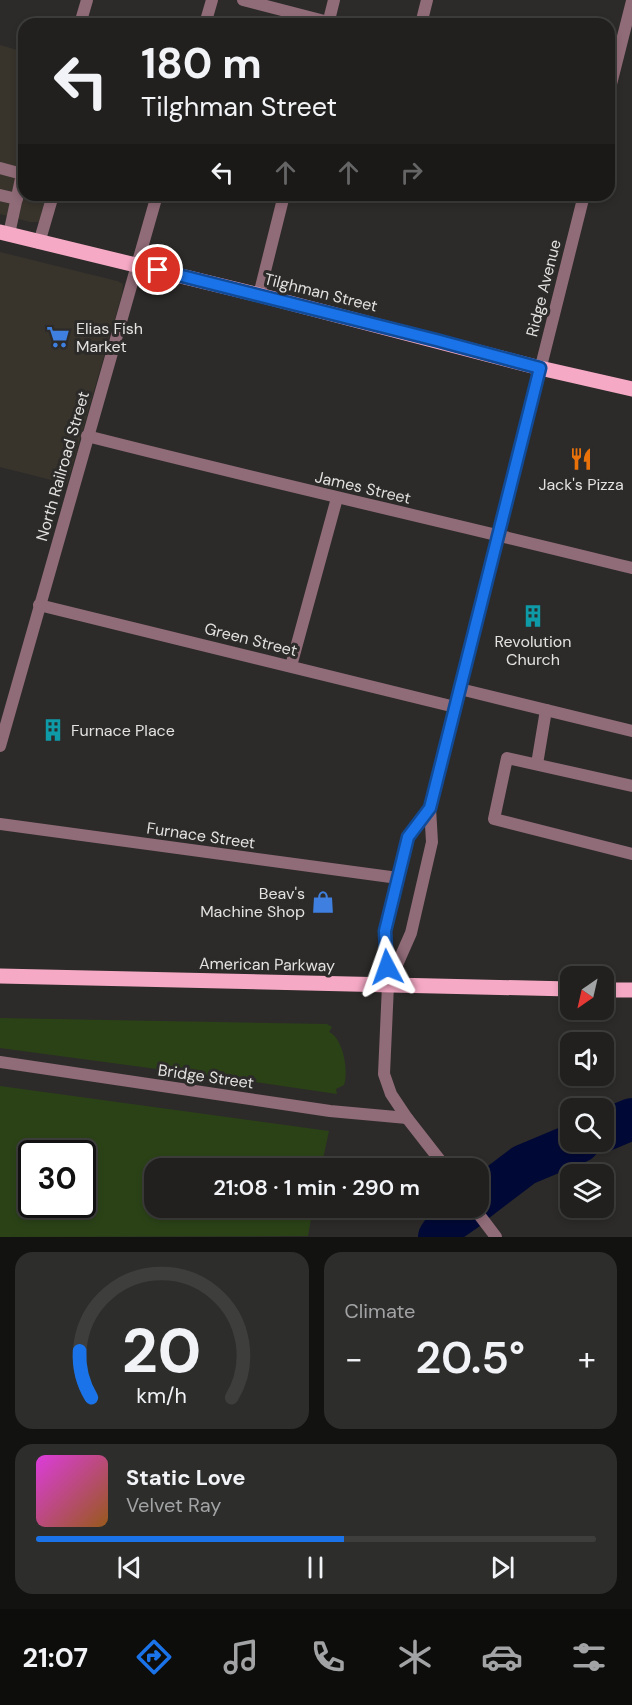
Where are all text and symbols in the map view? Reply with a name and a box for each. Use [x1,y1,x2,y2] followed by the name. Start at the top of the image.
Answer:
[141,36,262,91] text: 180 m
[42,42,120,120] icon: left
[141,89,337,124] text: Tilghman Street
[206,156,239,189] icon: left
[269,156,302,189] icon: ahead
[332,156,365,189] icon: ahead
[395,156,428,189] icon: right
[521,237,566,339] street label: Ridge Avenue
[132,244,183,295] pin
[141,253,174,286] icon: arrive
[262,268,380,317] street label: Tilghman Street
[76,318,143,357] place label: Elias Fish Market
[45,324,71,350] supermarket icon: Elias Fish Market
[31,389,94,544] street label: North Railroad Street
[568,446,594,472] restaurant icon: Jack's Pizza
[313,466,413,509] street label: James Street
[538,474,624,495] place label: Jack's Pizza
[520,603,546,629] building icon: Revolution Church
[202,618,299,661] street label: Green Street
[495,631,571,670] place label: Revolution Church
[40,717,66,743] building icon: Furnace Place
[71,720,175,741] place label: Furnace Place
[145,817,257,854] street label: Furnace Street
[200,883,305,922] place label: Beav's Machine Shop
[310,889,336,915] shop icon: Beav's Machine Shop
[355,935,419,999] position arrow
[199,953,335,976] street label: American Parkway
[560,966,614,1020] north arrow
[560,966,614,1218] map controls
[560,1032,614,1086] button: sound
[157,1059,255,1094] street label: Bridge Street
[560,1098,614,1152] button: search
[18,1140,96,1218] speed limit sign: 30
[560,1164,614,1218] button: layers
[213,1173,420,1202] text: 21:08 · 1 min · 290 m
[345,1298,415,1324] text: Climate
[122,1310,202,1391] text: 20
[415,1328,525,1387] text: 20.5°
[345,1337,363,1380] text: −
[578,1337,596,1380] text: +
[136,1382,187,1410] text: km/h
[126,1463,246,1492] text: Static Love
[126,1492,221,1518] text: Velvet Ray
[113,1551,146,1584] icon: previous
[299,1551,332,1584] icon: pause
[486,1551,519,1584] icon: next
[133,1636,175,1678] icon: directions
[220,1636,262,1678] icon: music
[307,1636,349,1678] icon: phone
[394,1636,436,1678] icon: climate
[481,1636,523,1678] icon: car
[568,1636,610,1678] icon: filters
[22,1640,88,1675] text: 21:07

